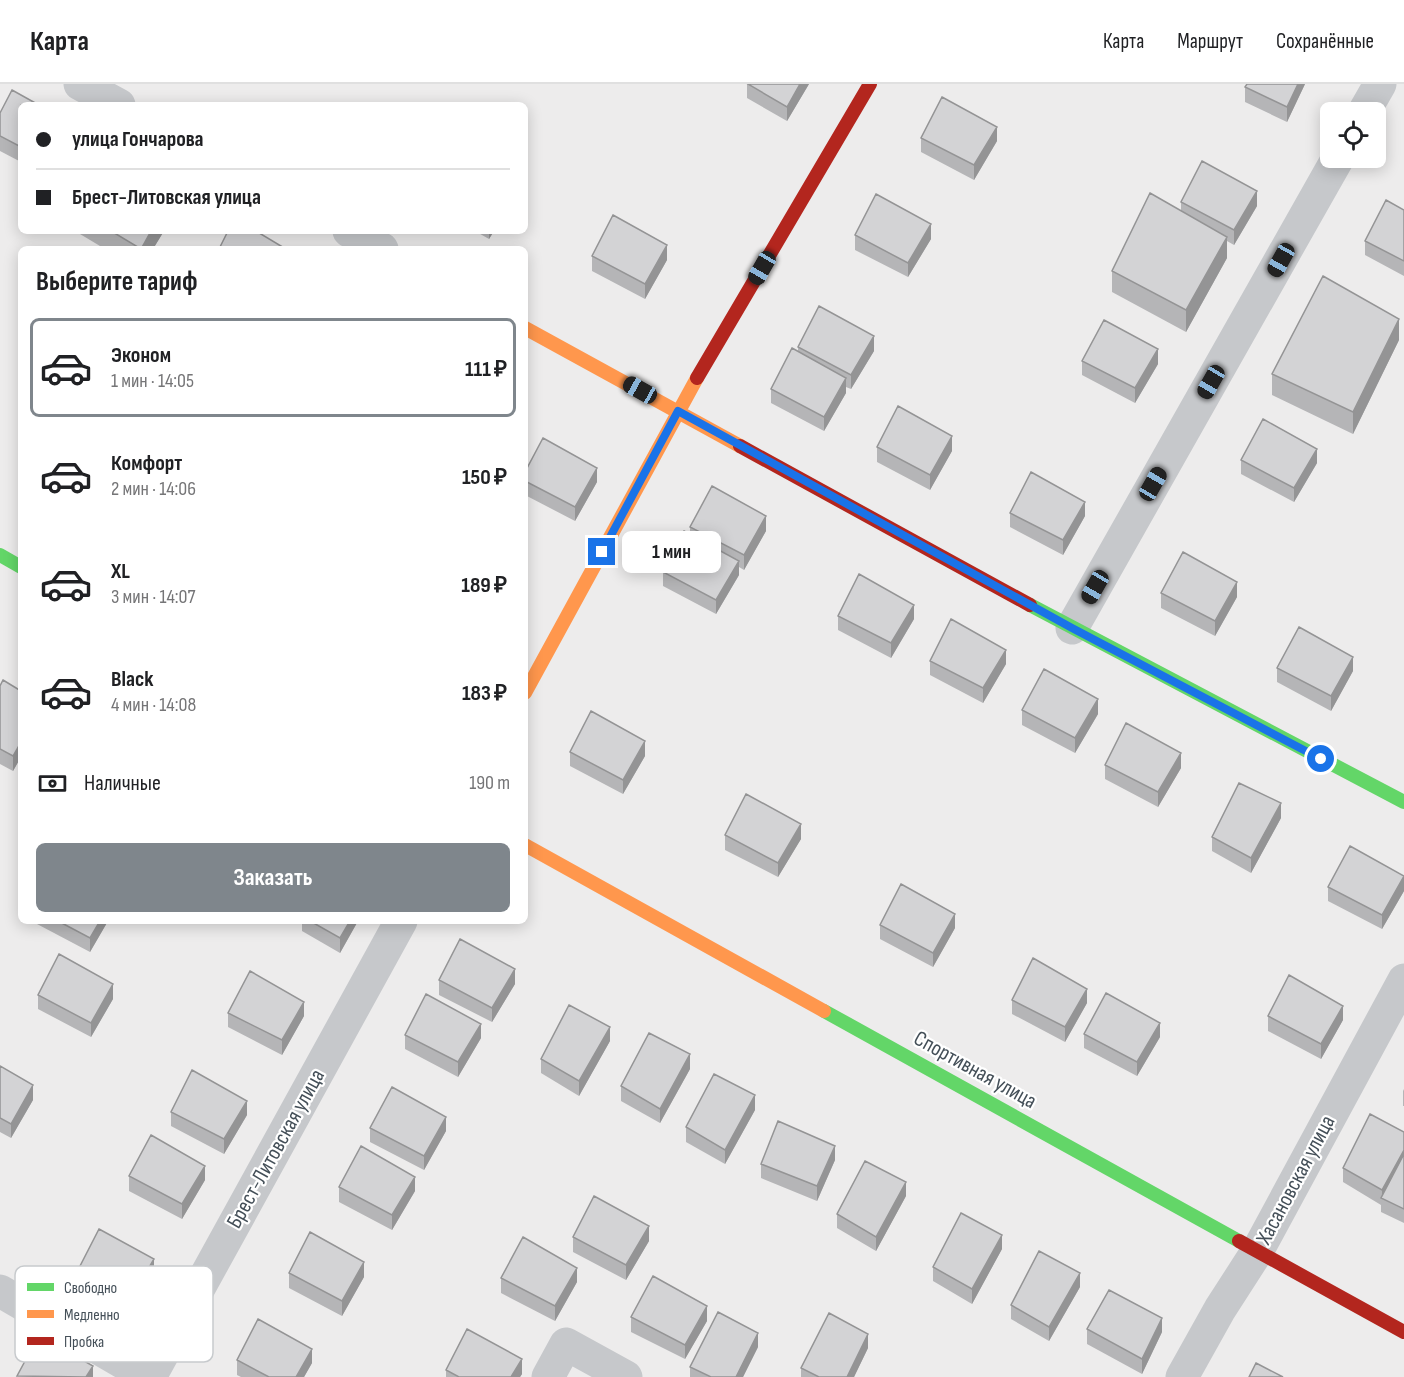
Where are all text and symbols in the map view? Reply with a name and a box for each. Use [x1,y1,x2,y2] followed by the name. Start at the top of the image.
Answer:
[30,25,89,58] text: Карта
[1103,29,1144,54] text: Карта
[1177,29,1243,54] text: Маршрут
[1276,29,1374,54] text: Сохранённые
[1320,102,1386,168] map controls
[1320,102,1386,168] button: locate
[72,126,204,153] text: улица Гончарова
[72,184,261,211] text: Брест-Литовская улица
[1264,240,1298,280] car
[745,248,779,288] car
[36,266,198,298] text: Выберите тариф
[39,341,93,395] icon: car
[111,342,171,369] text: Эконом
[465,356,507,383] text: 111 ₽
[1194,362,1228,402] car
[111,369,194,393] text: 1 мин · 14:05
[620,373,660,407] car
[39,449,93,503] icon: car
[111,450,182,477] text: Комфорт
[462,464,507,491] text: 150 ₽
[1136,464,1170,504] car
[111,477,196,501] text: 2 мин · 14:06
[623,531,722,573] callout: 1 мин
[588,538,615,565] route end
[652,540,691,564] text: 1 мин
[39,557,93,611] icon: car
[111,558,130,585] text: XL
[1078,567,1112,607] car
[461,572,507,599] text: 189 ₽
[111,585,195,609] text: 3 мин · 14:07
[39,665,93,719] icon: car
[111,666,153,693] text: Black
[462,680,507,707] text: 183 ₽
[111,693,196,717] text: 4 мин · 14:08
[1307,745,1334,772] route start
[36,767,69,800] icon: cash
[84,770,161,797] text: Наличные
[469,771,510,795] text: 190 m
[36,843,510,912] button: Заказать
[909,1025,1041,1115] street label: Спортивная улица
[221,1065,331,1233] street label: Брест-Литовская улица
[1250,1111,1341,1250] street label: Хасановская улица
[15,1266,213,1362] legend
[64,1279,117,1298] text: Свободно
[64,1306,120,1325] text: Медленно
[64,1333,104,1352] text: Пробка

